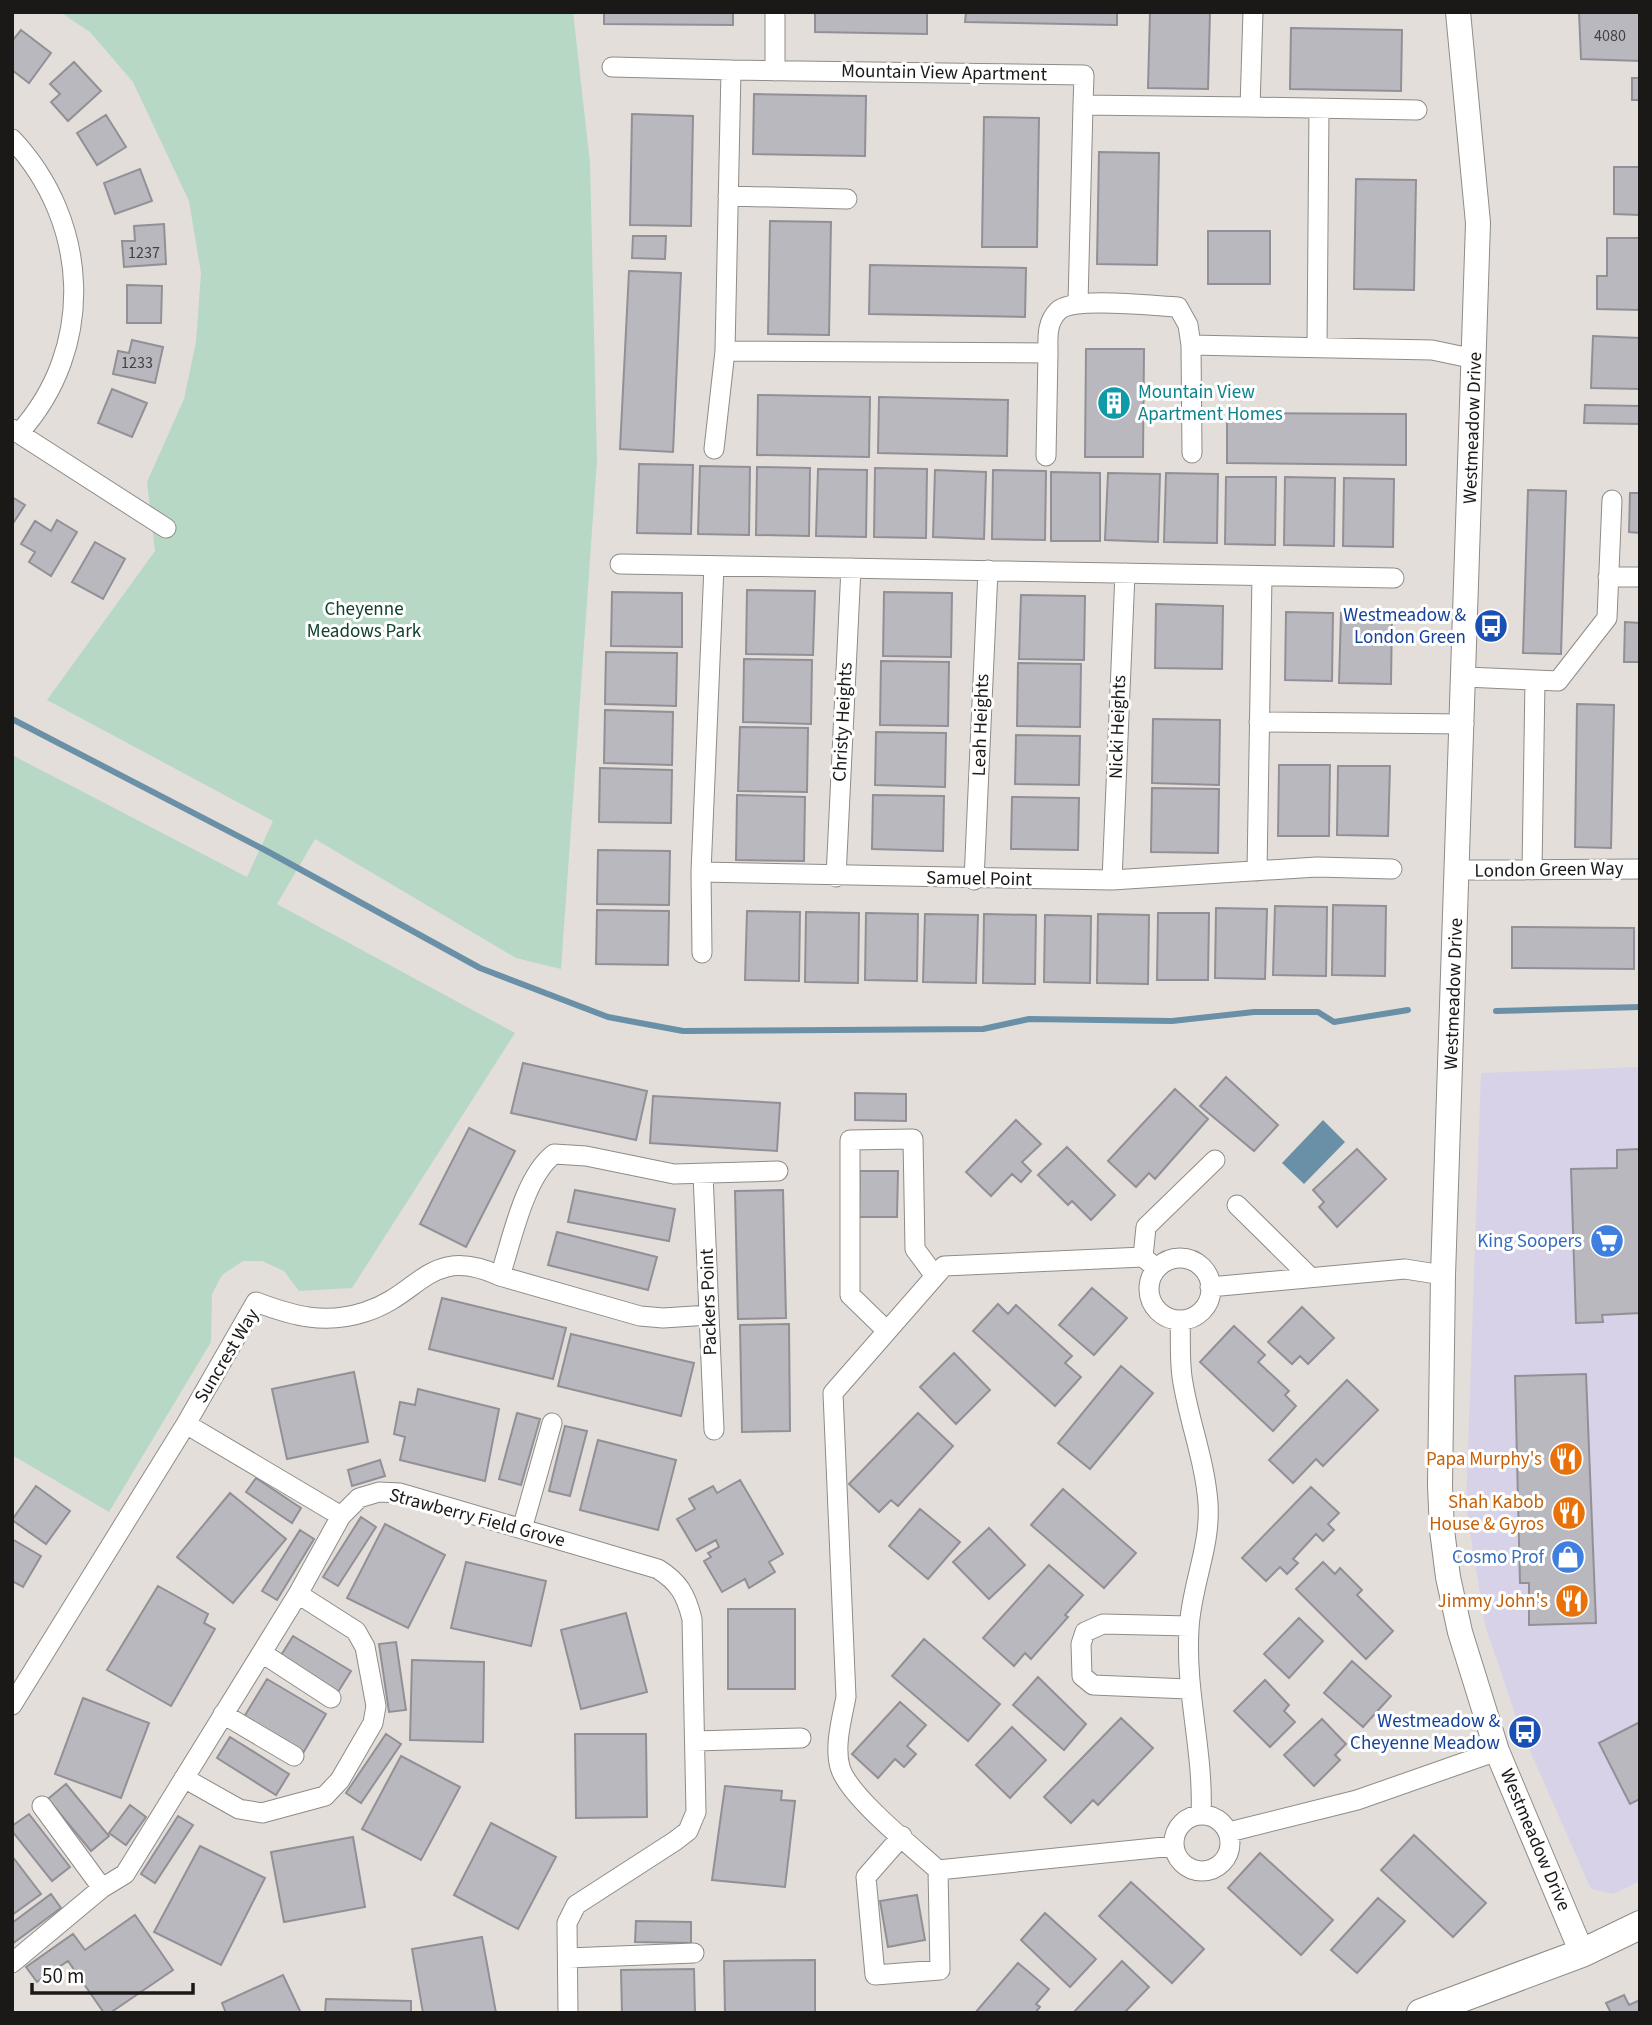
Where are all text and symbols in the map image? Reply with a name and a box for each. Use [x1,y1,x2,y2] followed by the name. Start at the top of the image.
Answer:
[1594,25,1626,47] house number: 4080
[841,58,1048,88] street label: Mountain View Apartment
[128,242,160,264] house number: 1237
[1457,351,1489,505] street label: Westmeadow Drive
[121,352,153,374] house number: 1233
[1138,379,1283,428] place label: Mountain View Apartment Homes
[1095,384,1133,422] building icon: Mountain View Apartment Homes
[307,596,422,645] park label: Cheyenne Meadows Park
[1343,602,1466,651] place label: Westmeadow & London Green
[1472,607,1510,645] bus stop icon: Westmeadow & London Green
[826,661,860,782] street label: Christy Heights
[966,673,996,777] street label: Leah Heights
[1103,674,1133,779] street label: Nicki Heights
[1474,855,1624,885] street label: London Green Way
[926,865,1033,893] street label: Samuel Point
[1438,917,1470,1071] street label: Westmeadow Drive
[1588,1222,1626,1260] supermarket icon: King Soopers
[1477,1228,1582,1255] place label: King Soopers
[694,1247,724,1356] street label: Packers Point
[188,1303,266,1408] street label: Suncrest Way
[1547,1440,1585,1478] restaurant icon: Papa Murphy's
[1426,1446,1542,1473] place label: Papa Murphy's
[386,1482,568,1554] street label: Strawberry Field Grove
[1429,1489,1544,1538] place label: Shah Kabob House & Gyros
[1550,1494,1588,1532] restaurant icon: Shah Kabob House & Gyros
[1549,1538,1587,1576] shop icon: Cosmo Prof
[1452,1544,1545,1571] place label: Cosmo Prof
[1553,1582,1591,1620] restaurant icon: Jimmy John's
[1438,1588,1548,1615] place label: Jimmy John's
[1350,1708,1500,1757] place label: Westmeadow & Cheyenne Meadow
[1506,1713,1544,1751] bus stop icon: Westmeadow & Cheyenne Meadow
[1493,1765,1577,1915] street label: Westmeadow Drive
[32,1952,192,1996] scale bar
[42,1961,84,1991] text: 50 m

